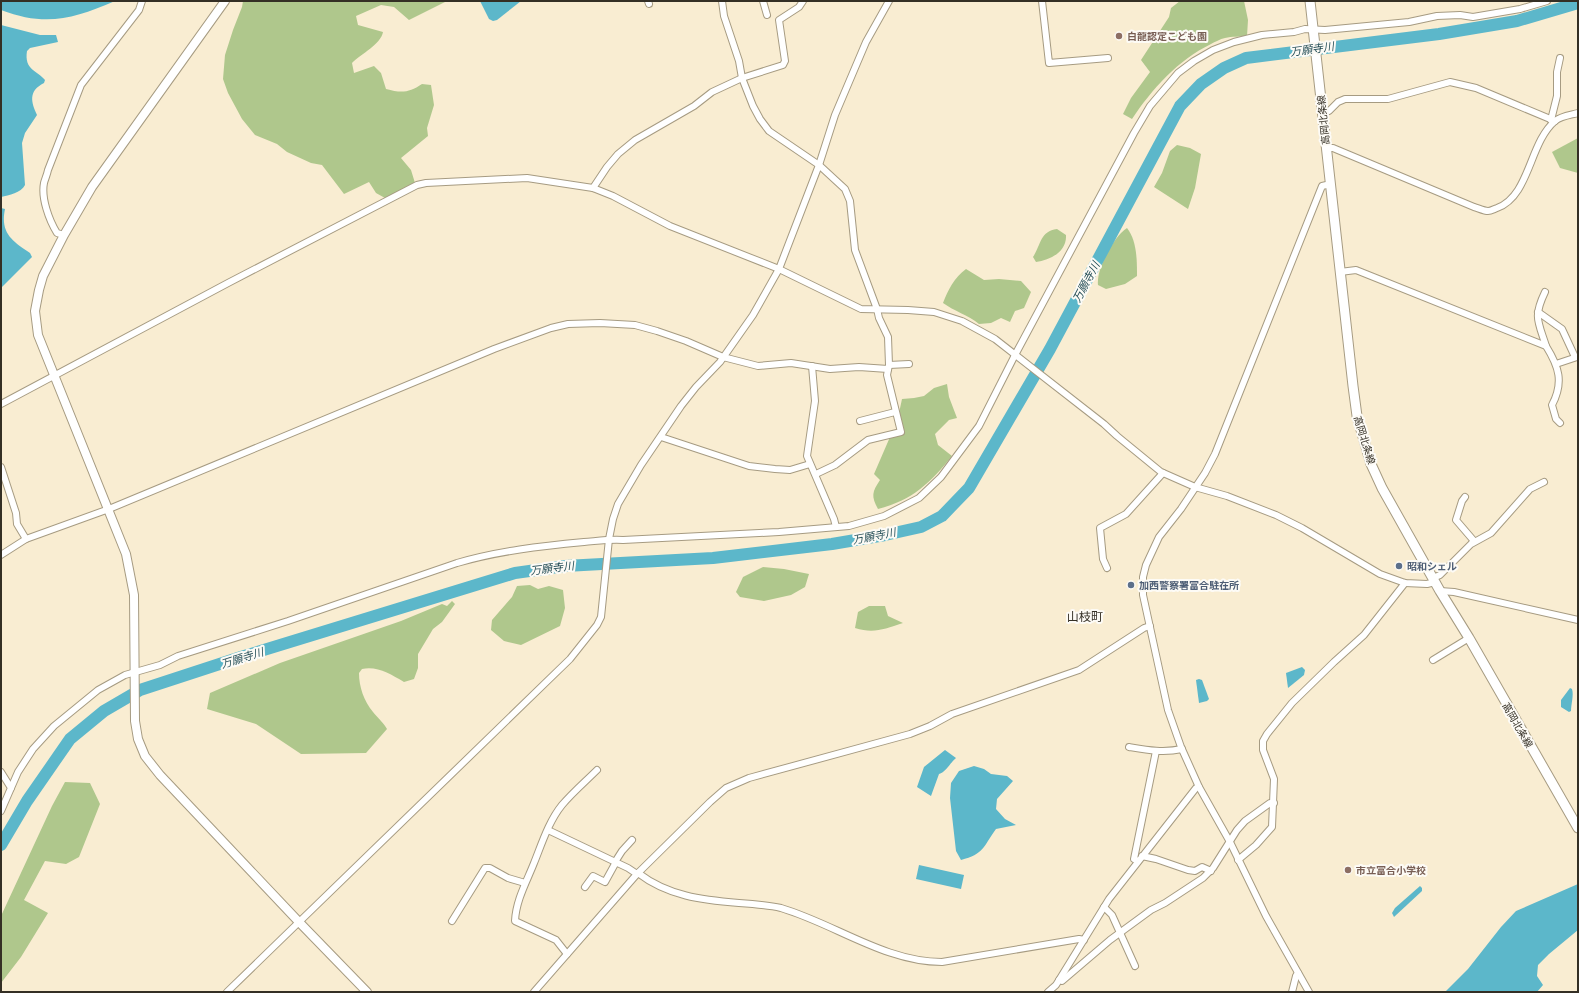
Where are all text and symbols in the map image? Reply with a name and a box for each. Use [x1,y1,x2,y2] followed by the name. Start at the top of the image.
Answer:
[1127,29,1207,43] place label: 白龍認定こども園
[1114,31,1124,41] marker: 白龍認定こども園
[1289,38,1336,59] water label: 万願寺川
[1313,94,1333,146] street label: 高岡北条線
[1069,258,1103,305] water label: 万願寺川
[1351,414,1379,466] street label: 高岡北条線
[851,524,898,547] water label: 万願寺川
[529,557,576,578] water label: 万願寺川
[1407,559,1457,573] place label: 昭和シェル
[1394,561,1404,571] marker: 昭和シェル
[1139,578,1239,592] place label: 加西警察署富合駐在所
[1126,580,1136,590] marker: 加西警察署富合駐在所
[1067,608,1103,625] district label: 山枝町
[219,644,266,671] water label: 万願寺川
[1499,700,1537,750] street label: 高岡北条線
[1356,863,1426,877] place label: 市立富合小学校
[1343,865,1353,875] marker: 市立富合小学校

